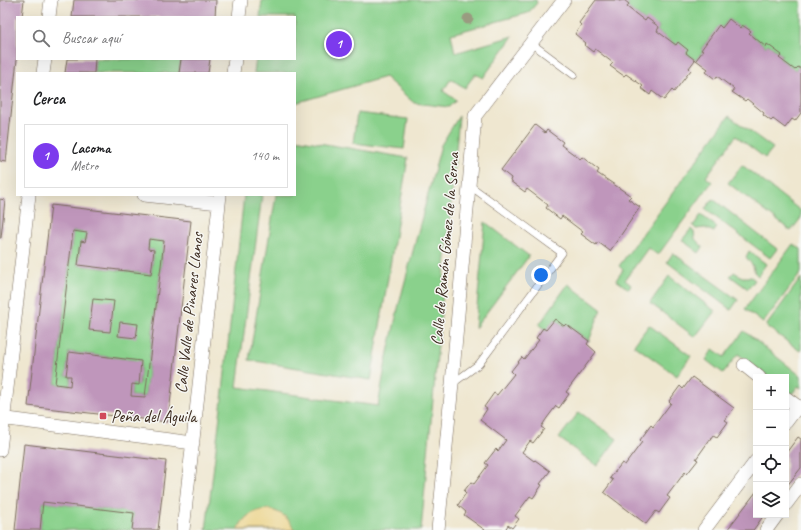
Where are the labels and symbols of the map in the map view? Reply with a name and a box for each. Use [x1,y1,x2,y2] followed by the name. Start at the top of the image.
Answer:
[326,29,352,59] pin: 1
[426,150,464,347] street label: Calle de Ramón Gómez de la Serna
[170,230,208,394] street label: Calle Valle de Pinares Llanos
[531,265,551,285] your location
[111,405,198,427] place label: Peña del Águila
[98,411,108,421] marker: Peña del Águila

